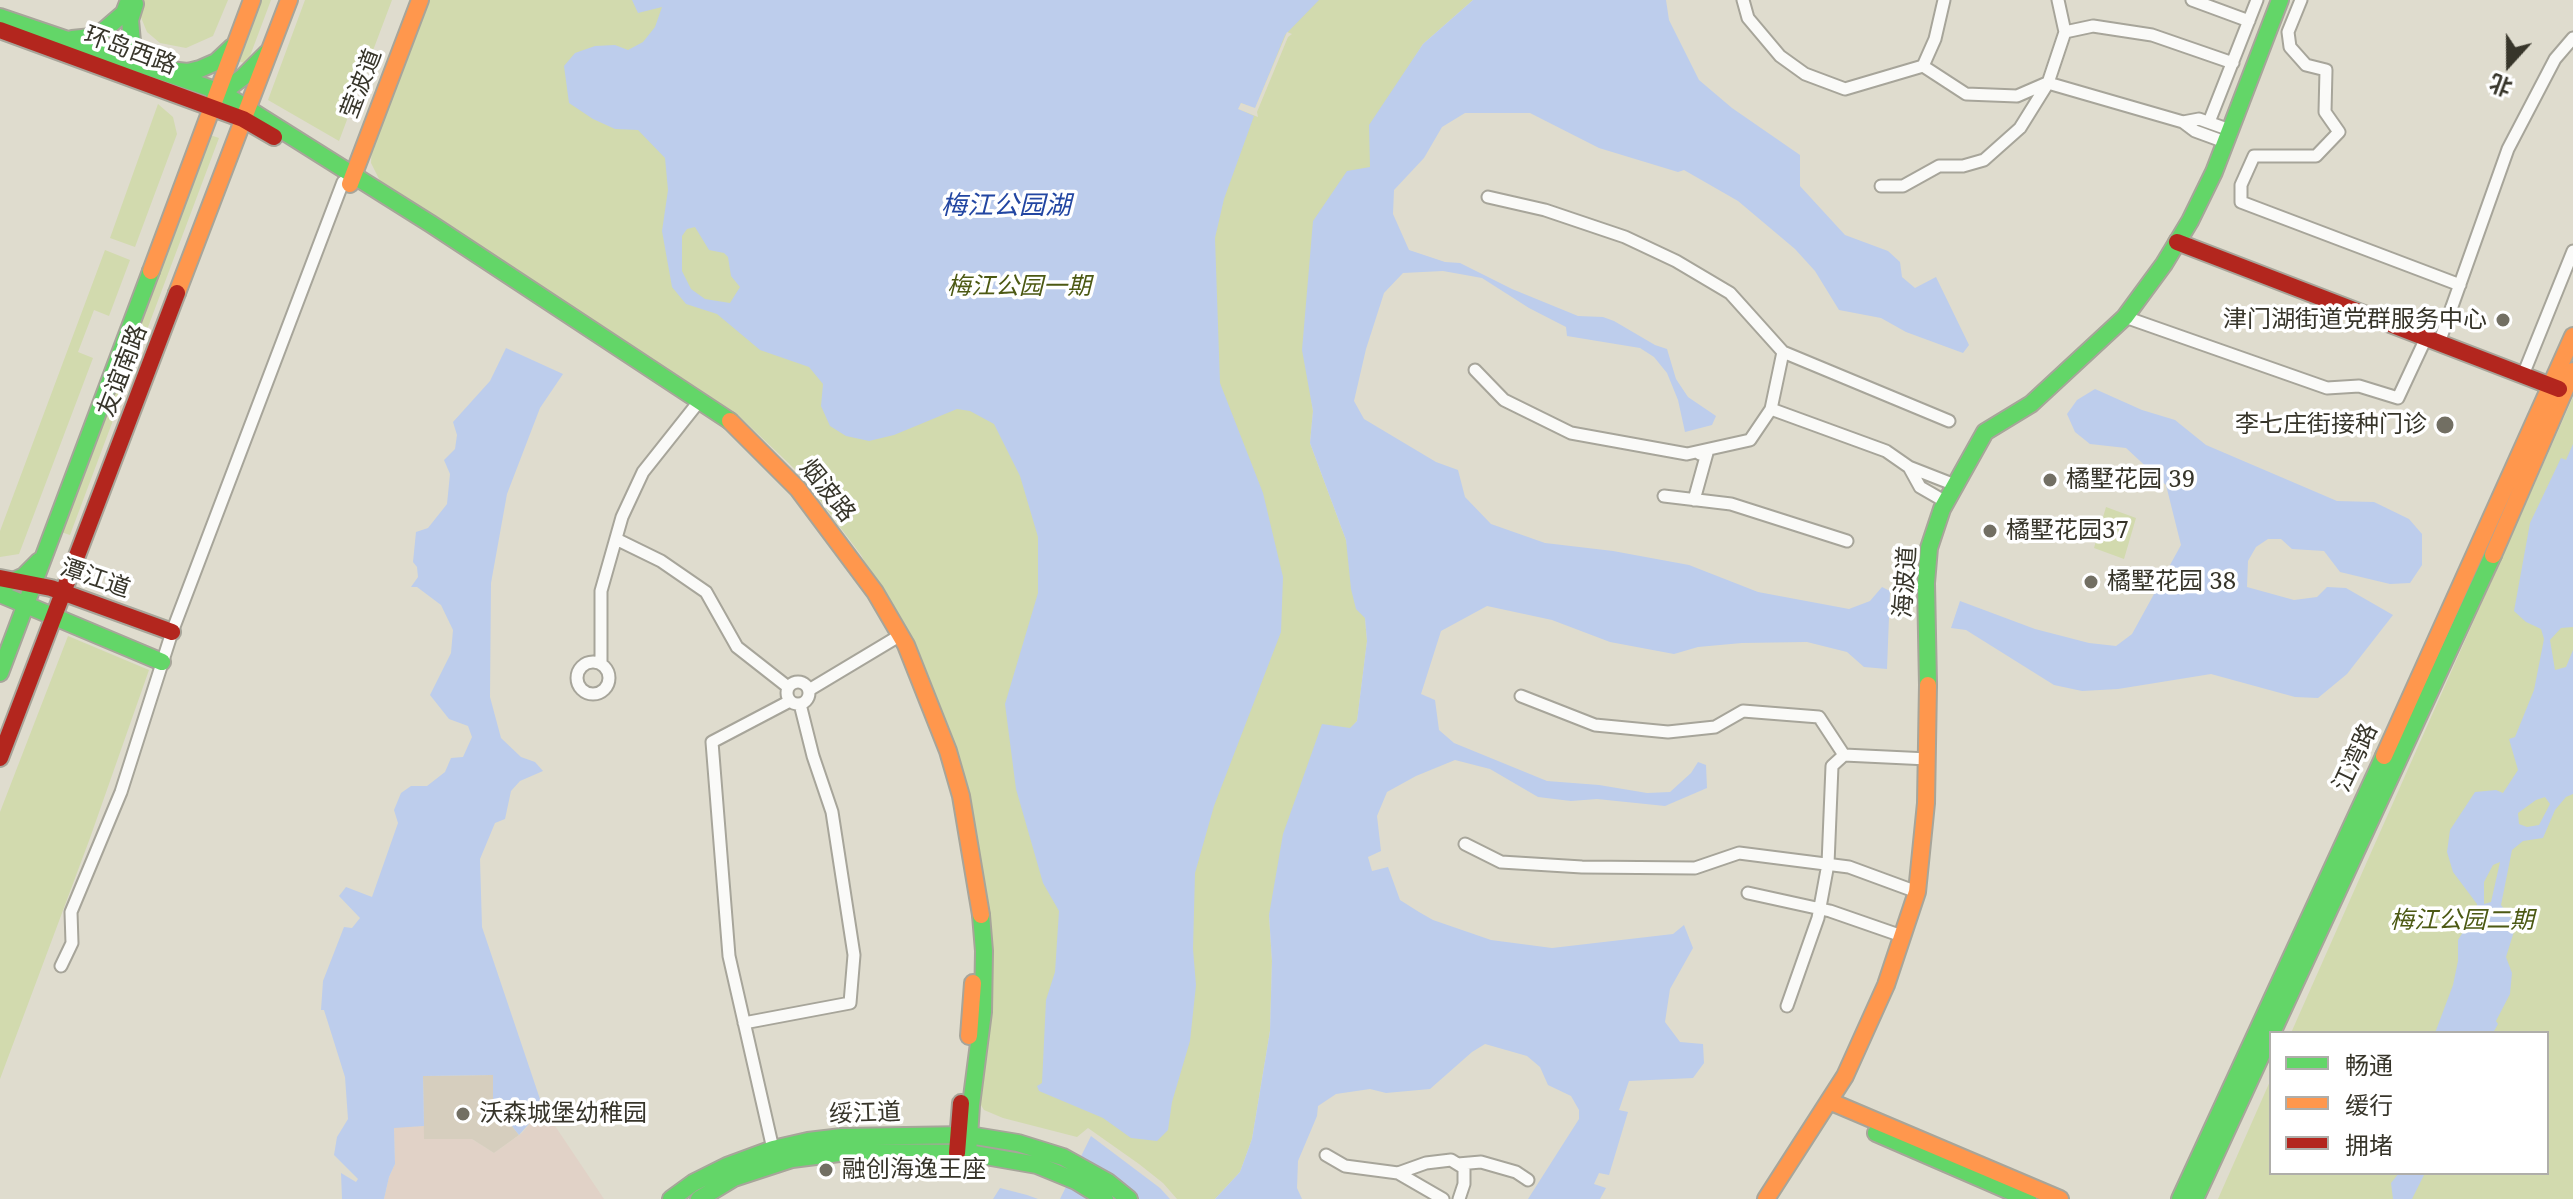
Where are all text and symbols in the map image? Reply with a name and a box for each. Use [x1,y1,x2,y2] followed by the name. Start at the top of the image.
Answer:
[80,21,180,81] street label: 环岛西路
[2469,24,2549,104] north arrow
[336,45,388,123] street label: 莹波道
[2485,68,2516,104] text: 北
[941,191,1071,223] water label: 梅江公园湖
[947,273,1091,301] park label: 梅江公园一期
[2223,306,2487,334] place label: 津门湖街道党群服务中心
[2494,311,2512,329] marker: 津门湖街道党群服务中心
[92,321,154,421] street label: 友谊南路
[2235,411,2427,439] place label: 李七庄街接种门诊
[2434,414,2456,436] marker: 李七庄街接种门诊
[793,454,861,528] street label: 烟波路
[2066,466,2195,494] place label: 橘墅花园 39
[2041,471,2059,489] marker: 橘墅花园 39
[2006,517,2129,545] place label: 橘墅花园37
[1981,522,1999,540] marker: 橘墅花园37
[1889,545,1923,619] street label: 海波道
[56,554,134,604] street label: 潭江道
[2107,568,2236,596] place label: 橘墅花园 38
[2082,573,2100,591] marker: 橘墅花园 38
[2328,719,2384,797] street label: 江湾路
[2390,907,2534,935] park label: 梅江公园二期
[2269,1031,2549,1175] legend
[2345,1048,2393,1081] text: 畅通
[2345,1088,2393,1121] text: 缓行
[829,1098,901,1130] street label: 绥江道
[479,1100,647,1128] place label: 沃森城堡幼稚园
[454,1105,472,1123] marker: 沃森城堡幼稚园
[2345,1128,2393,1161] text: 拥堵
[842,1156,986,1184] place label: 融创海逸王座
[817,1161,835,1179] marker: 融创海逸王座

